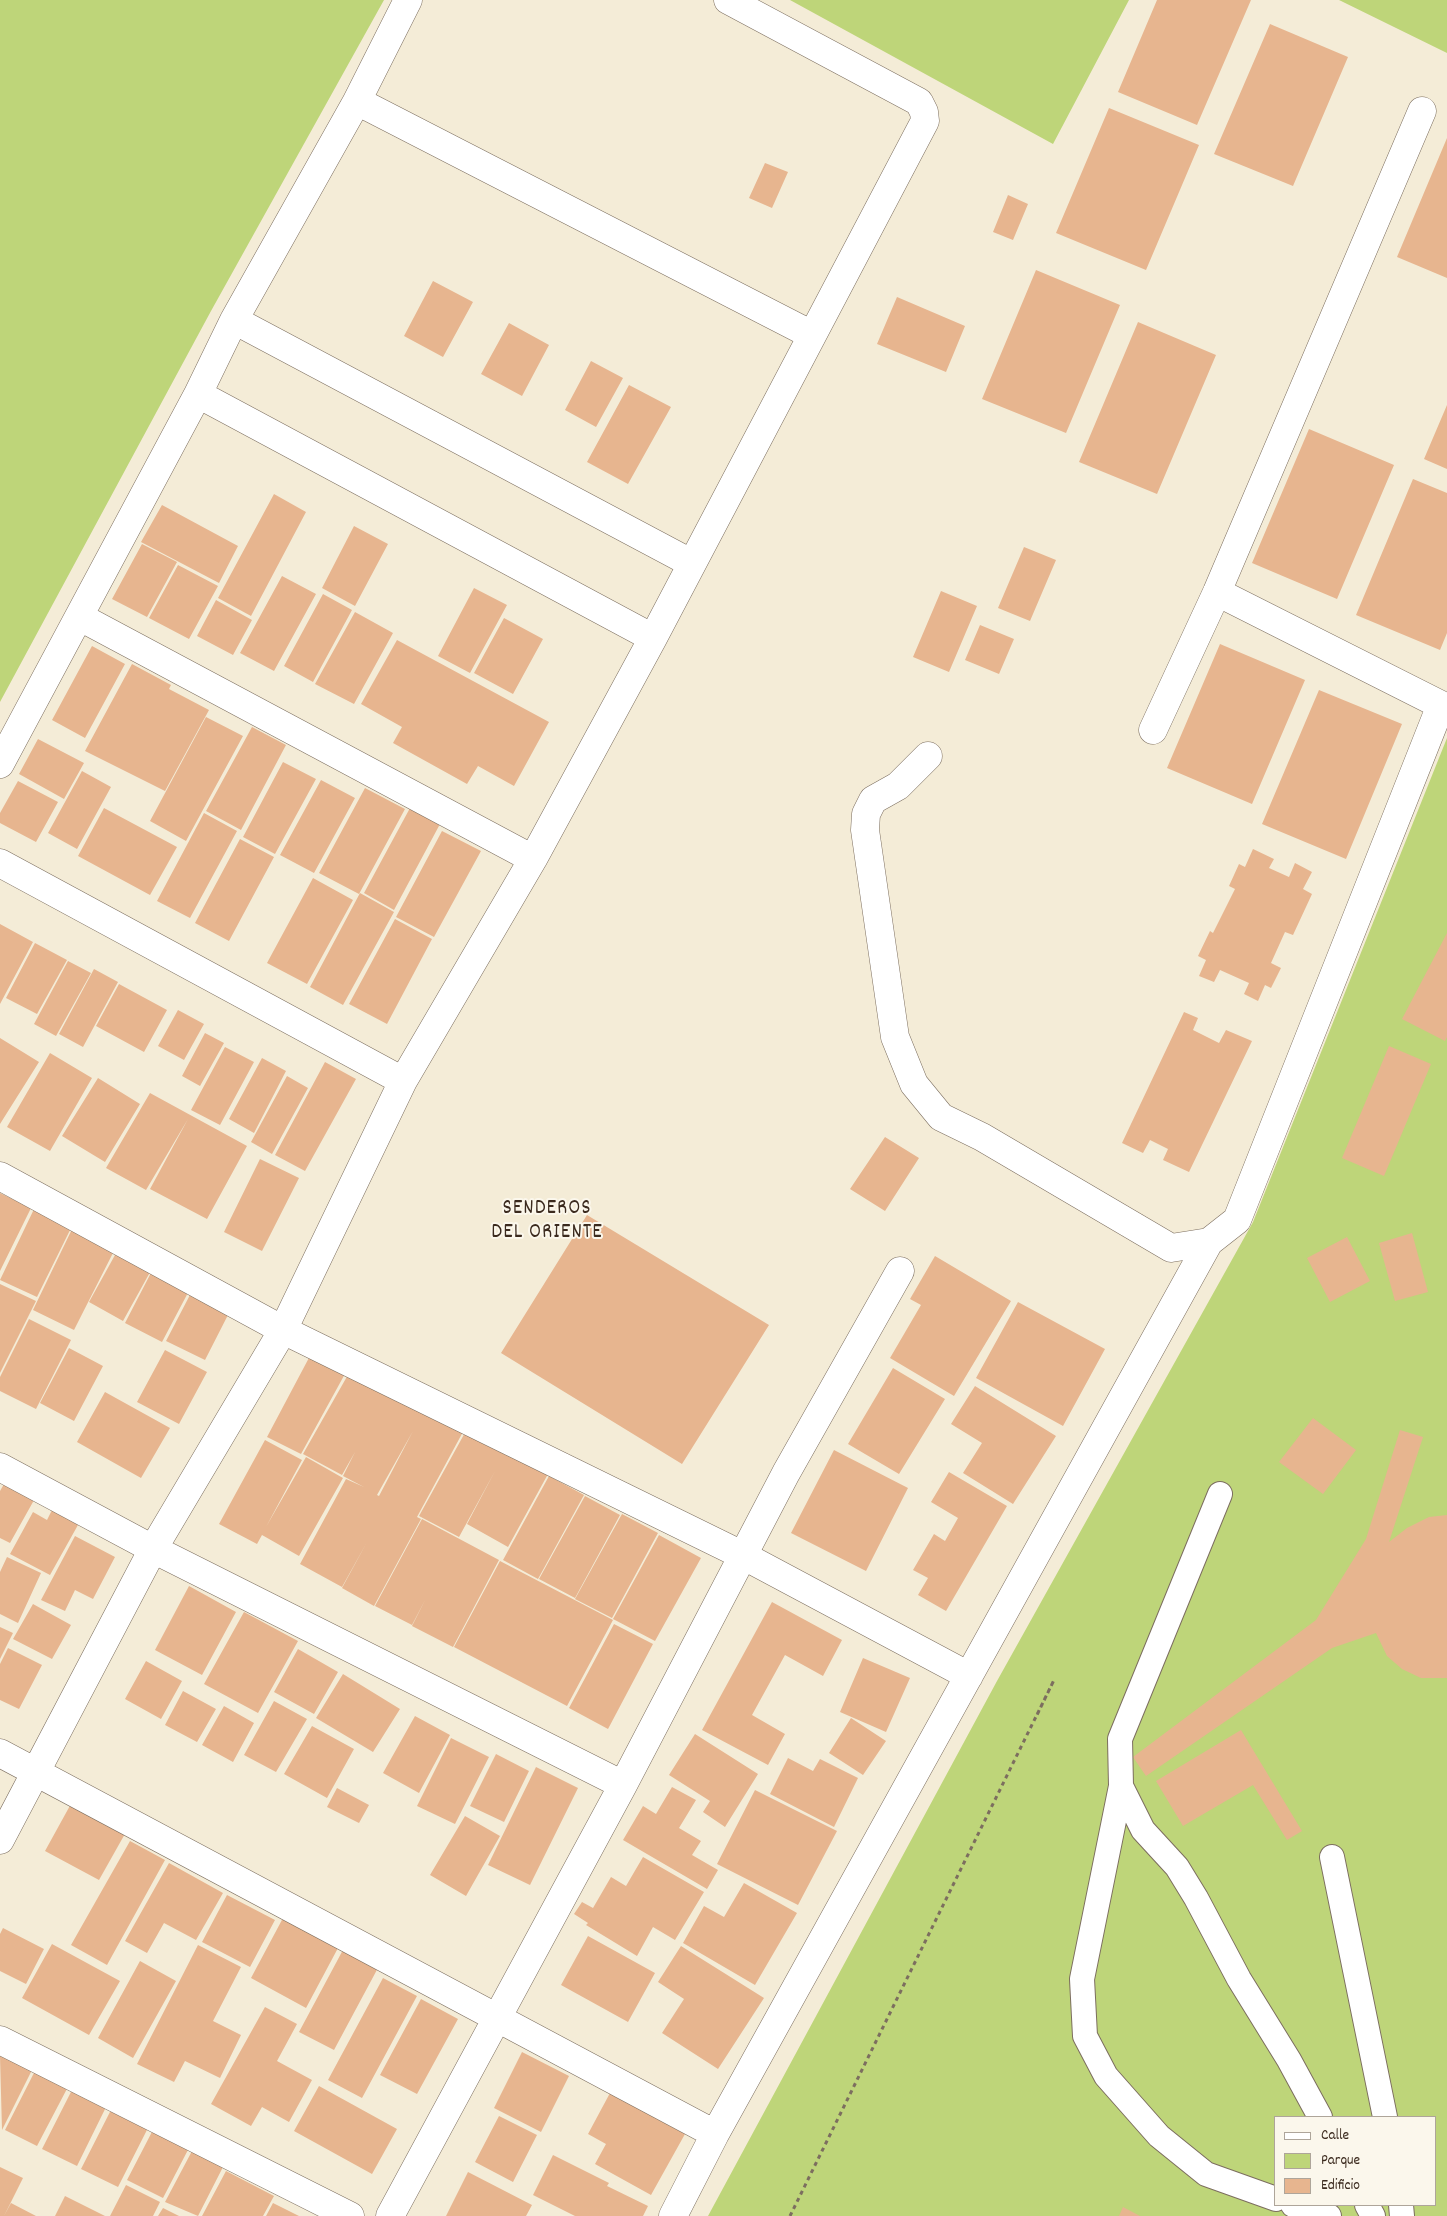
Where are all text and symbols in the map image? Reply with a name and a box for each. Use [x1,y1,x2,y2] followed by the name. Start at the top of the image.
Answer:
[490,1197,604,1247] district label: SENDEROS DEL ORIENTE
[1274,2116,1437,2206] legend
[1321,2125,1349,2147] text: Calle
[1321,2150,1360,2172] text: Parque
[1321,2175,1360,2197] text: Edificio

